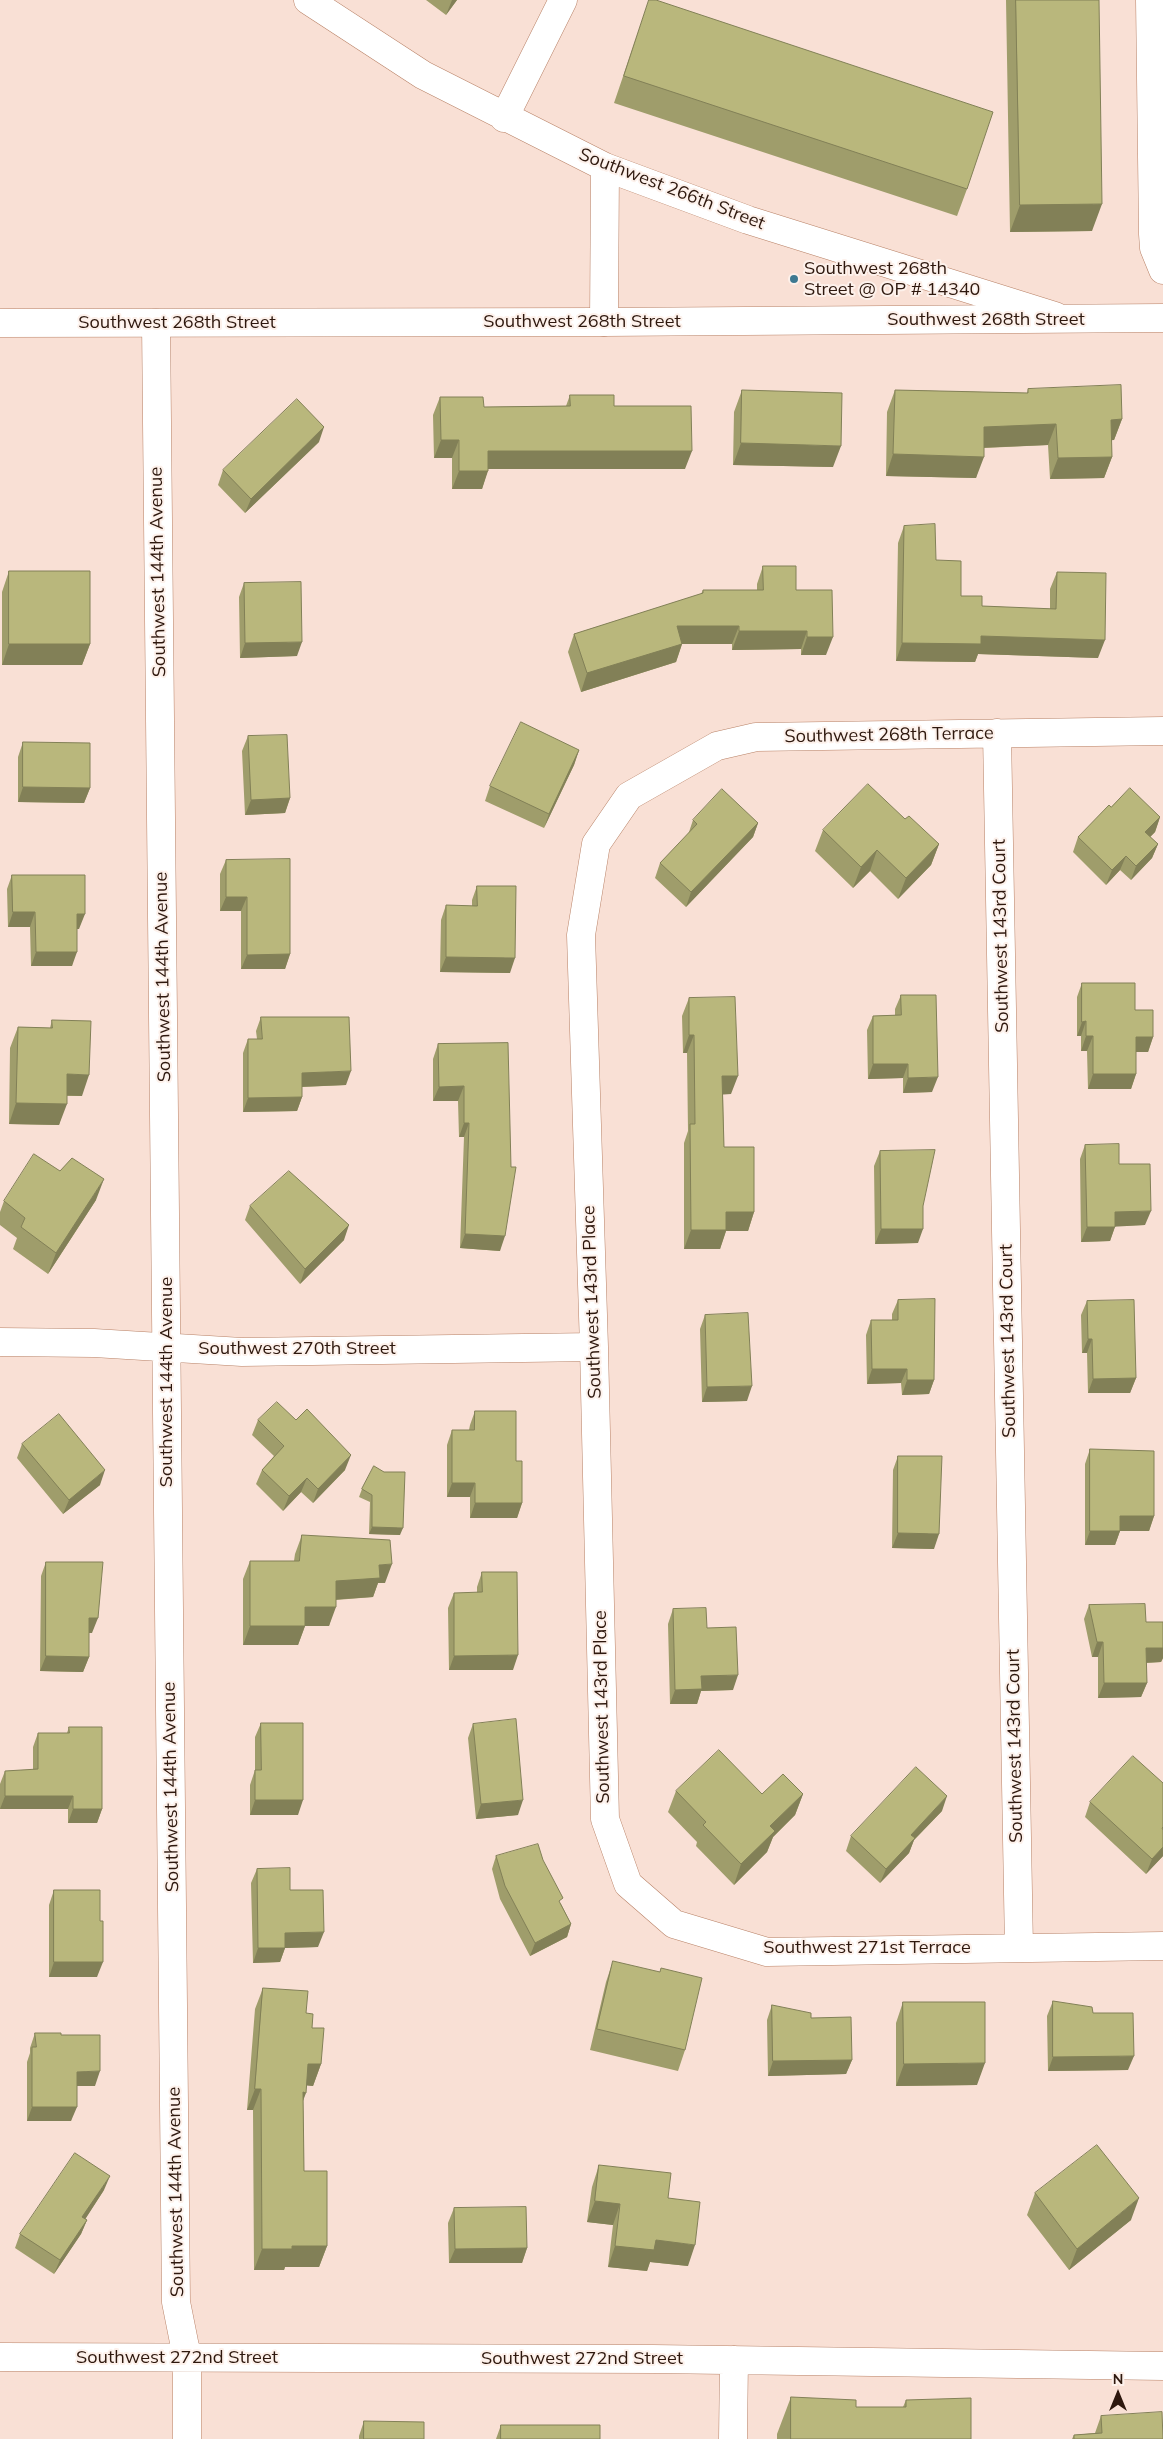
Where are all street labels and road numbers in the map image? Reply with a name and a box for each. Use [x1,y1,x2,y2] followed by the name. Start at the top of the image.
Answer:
[576,144,768,234] street label: Southwest 266th Street
[887,309,1085,331] street label: Southwest 268th Street
[483,311,681,333] street label: Southwest 268th Street
[78,312,276,334] street label: Southwest 268th Street
[145,467,171,677] street label: Southwest 144th Avenue
[784,722,994,748] street label: Southwest 268th Terrace
[989,839,1013,1033] street label: Southwest 143rd Court
[150,872,176,1082] street label: Southwest 144th Avenue
[578,1205,606,1399] street label: Southwest 143rd Place
[996,1244,1020,1438] street label: Southwest 143rd Court
[156,1277,178,1487] street label: Southwest 144th Avenue
[198,1338,396,1360] street label: Southwest 270th Street
[590,1610,614,1804] street label: Southwest 143rd Place
[1003,1649,1027,1843] street label: Southwest 143rd Court
[158,1682,184,1892] street label: Southwest 144th Avenue
[763,1937,971,1959] street label: Southwest 271st Terrace
[163,2087,189,2297] street label: Southwest 144th Avenue
[76,2347,278,2369] street label: Southwest 272nd Street
[481,2348,683,2370] street label: Southwest 272nd Street

